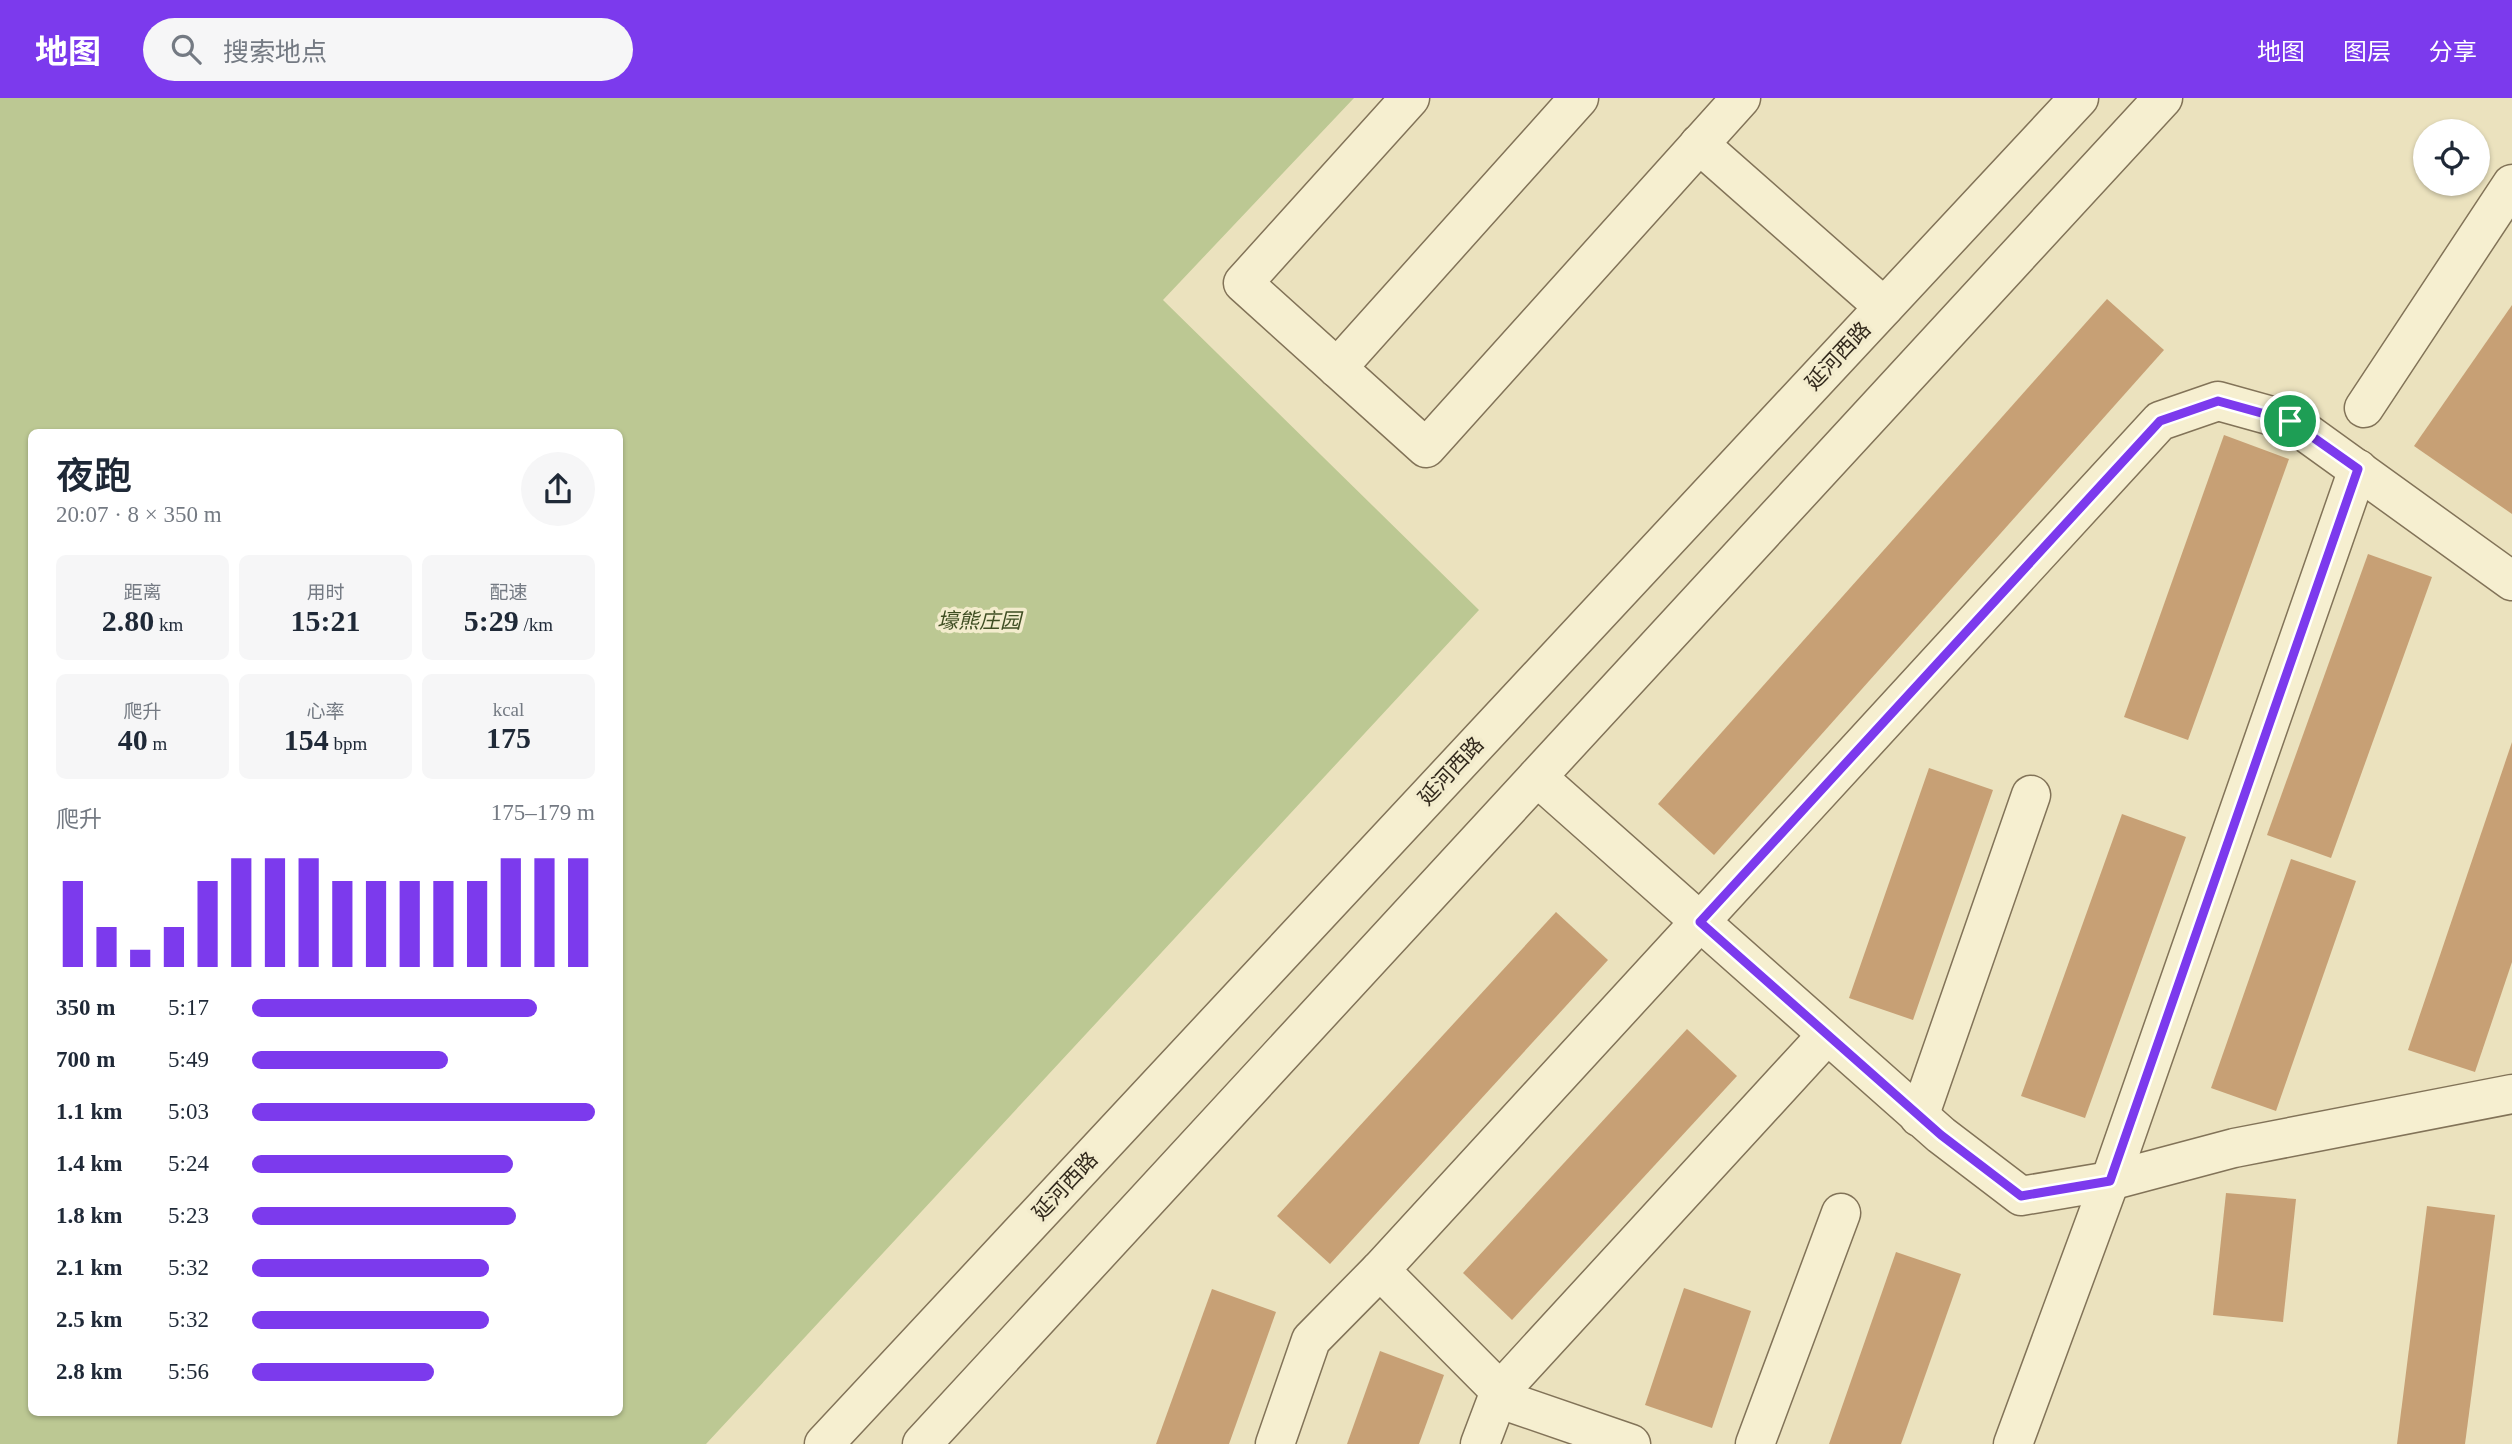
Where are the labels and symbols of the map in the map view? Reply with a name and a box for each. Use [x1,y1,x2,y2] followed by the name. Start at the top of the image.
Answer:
[1801,317,1875,395] street label: 延河西路
[2260,391,2320,451] pin
[937,609,1024,633] park label: 壕熊庄园
[1414,732,1488,810] street label: 延河西路
[1028,1147,1102,1225] street label: 延河西路

